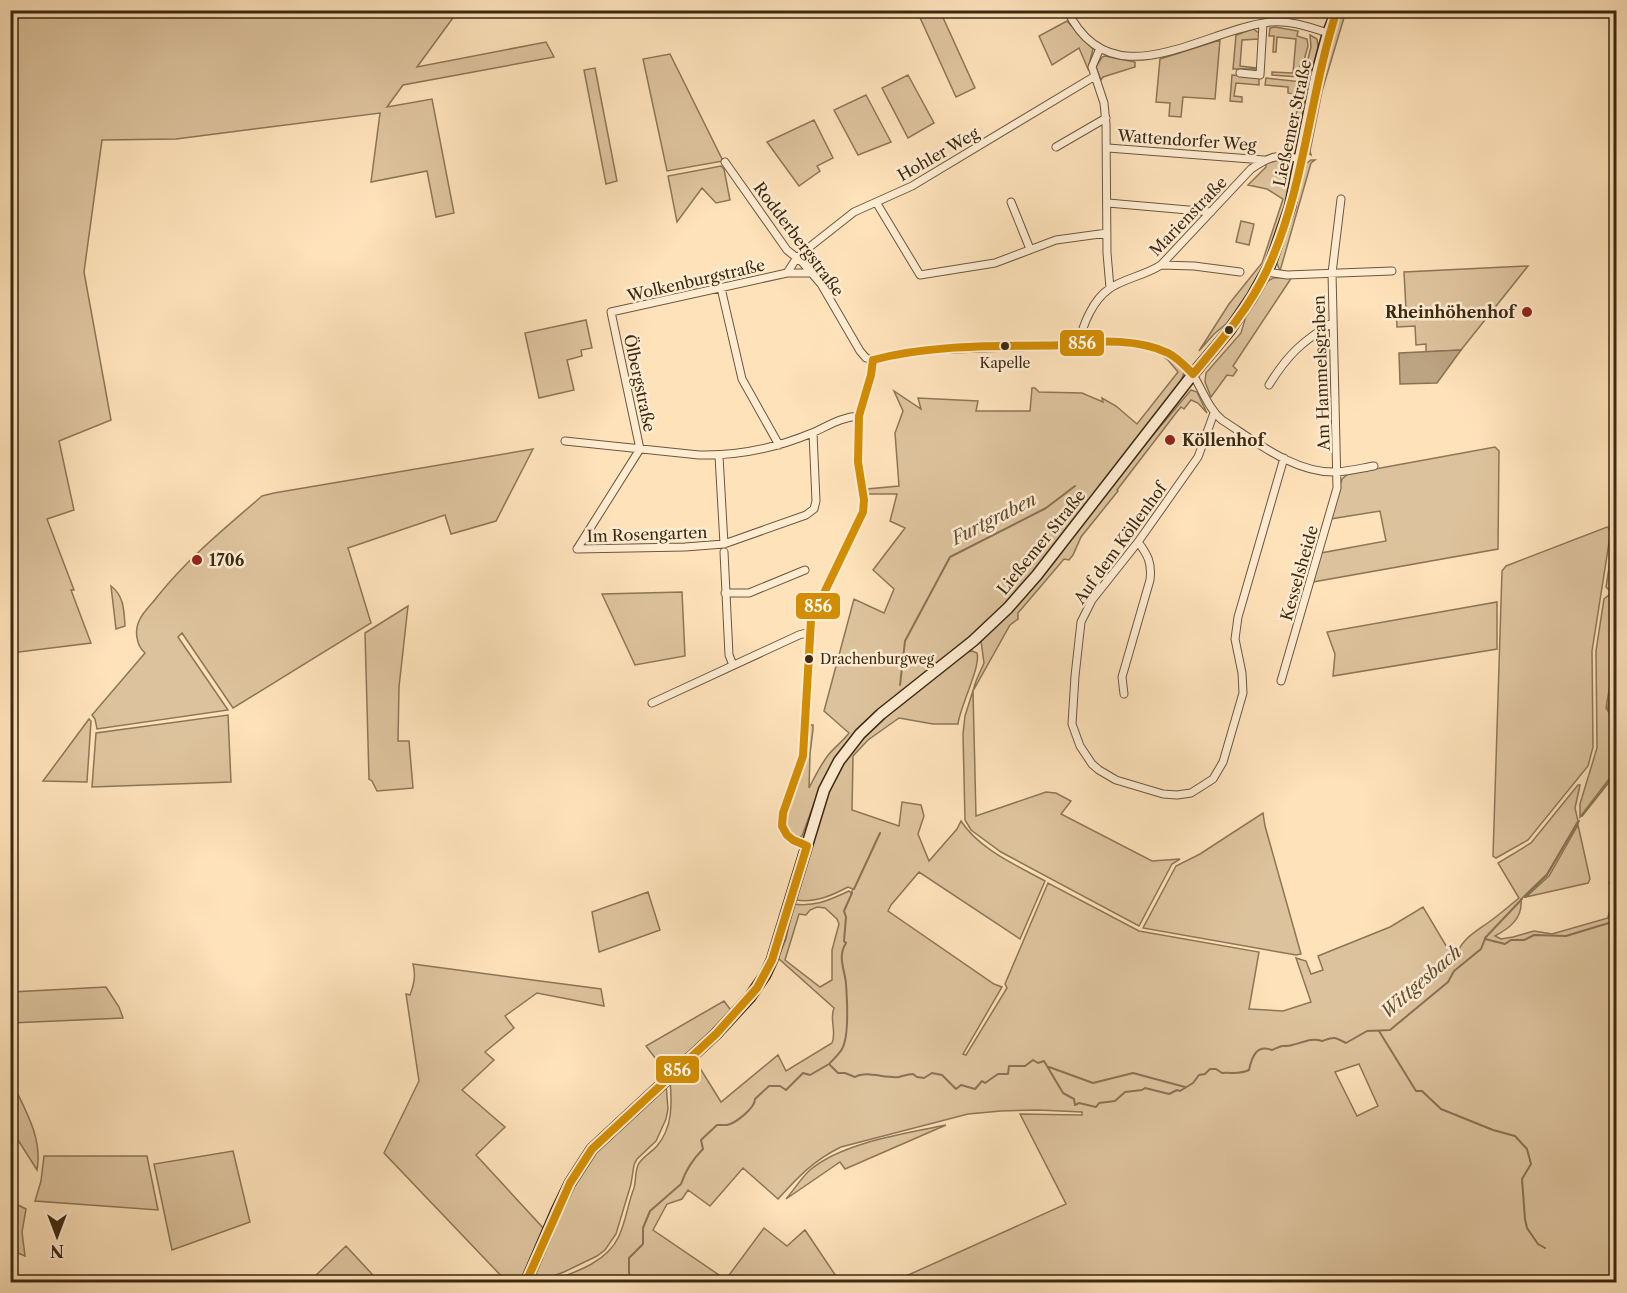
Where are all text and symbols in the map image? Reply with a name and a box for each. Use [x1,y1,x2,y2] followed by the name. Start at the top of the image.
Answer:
[1269,58,1315,188] street label: Ließemer Straße
[894,122,983,185] street label: Hohler Weg
[1116,125,1258,155] street label: Wattendorfer Weg
[1145,172,1231,260] street label: Marienstraße
[749,178,849,300] street label: Rodderbergstraße
[624,254,767,306] street label: Wolkenburgstraße
[1308,295,1334,452] street label: Am Hammelsgraben
[1385,302,1517,322] place label: Rheinhöhenhof
[1520,305,1534,319] marker: Rheinhöhenhof
[1223,324,1235,336] unlabelled marker
[1059,329,1105,357] line badge: 856
[620,332,660,434] street label: Ölbergstraße
[1068,333,1097,353] text: 856
[999,340,1011,352] marker: Kapelle
[980,354,1031,372] place label: Kapelle
[1182,430,1266,450] place label: Köllenhof
[1163,433,1177,447] marker: Köllenhof
[1069,477,1172,608] street label: Auf dem Köllenhof
[993,485,1090,599] street label: Ließemer Straße
[946,488,1040,551] water label: Furtgraben
[586,522,708,546] street label: Im Rosengarten
[1276,523,1322,623] street label: Kesselsheide
[209,550,245,570] place label: 1706
[190,553,204,567] marker: 1706
[795,592,841,620] line badge: 856
[804,596,833,616] text: 856
[820,650,935,668] place label: Drachenburgweg
[803,653,815,665] marker: Drachenburgweg
[1376,941,1466,1023] water label: Wittgesbach
[655,1055,700,1084] line badge: 856
[663,1060,692,1080] text: 856
[27,1206,87,1266] north arrow
[50,1241,64,1261] text: N

